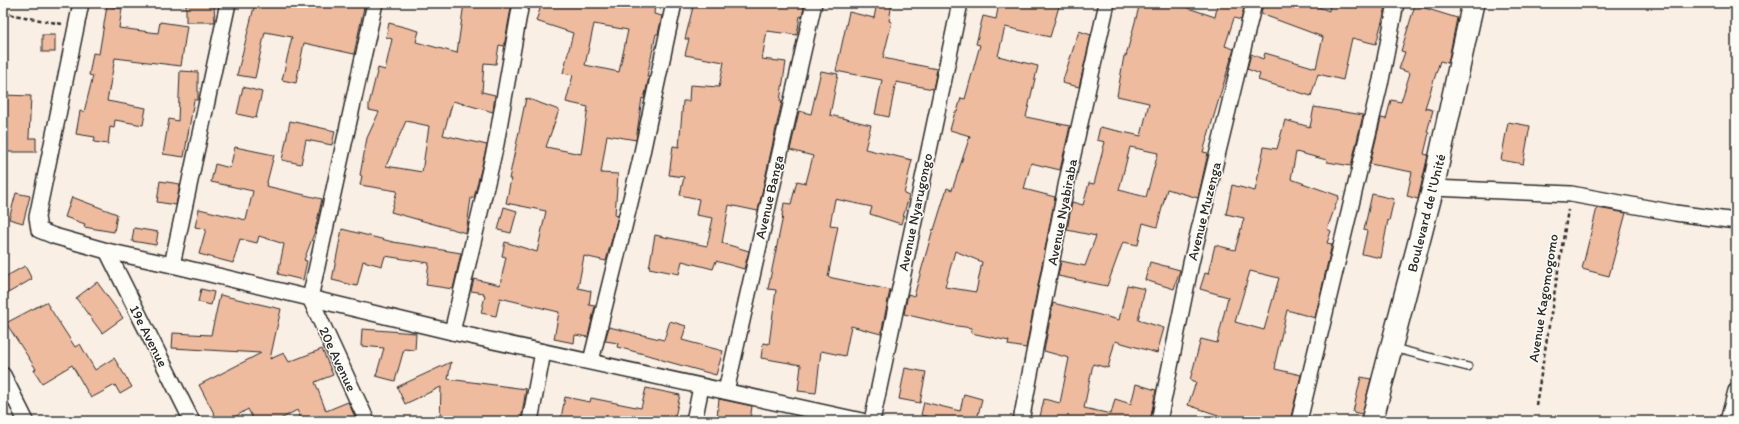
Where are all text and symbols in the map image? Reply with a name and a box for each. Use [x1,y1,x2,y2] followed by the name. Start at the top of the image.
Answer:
[895,152,936,273] street label: Avenue Nyarugongo
[1404,152,1449,274] street label: Boulevard de l'Unité
[752,154,787,241] street label: Avenue Banga
[1044,157,1081,267] street label: Avenue Nyabiraba
[1184,159,1225,262] street label: Avenue Muzenga
[1525,233,1562,363] street label: Avenue Kagomogomo
[126,302,172,370] street label: 19e Avenue
[315,324,360,395] street label: 20e Avenue

